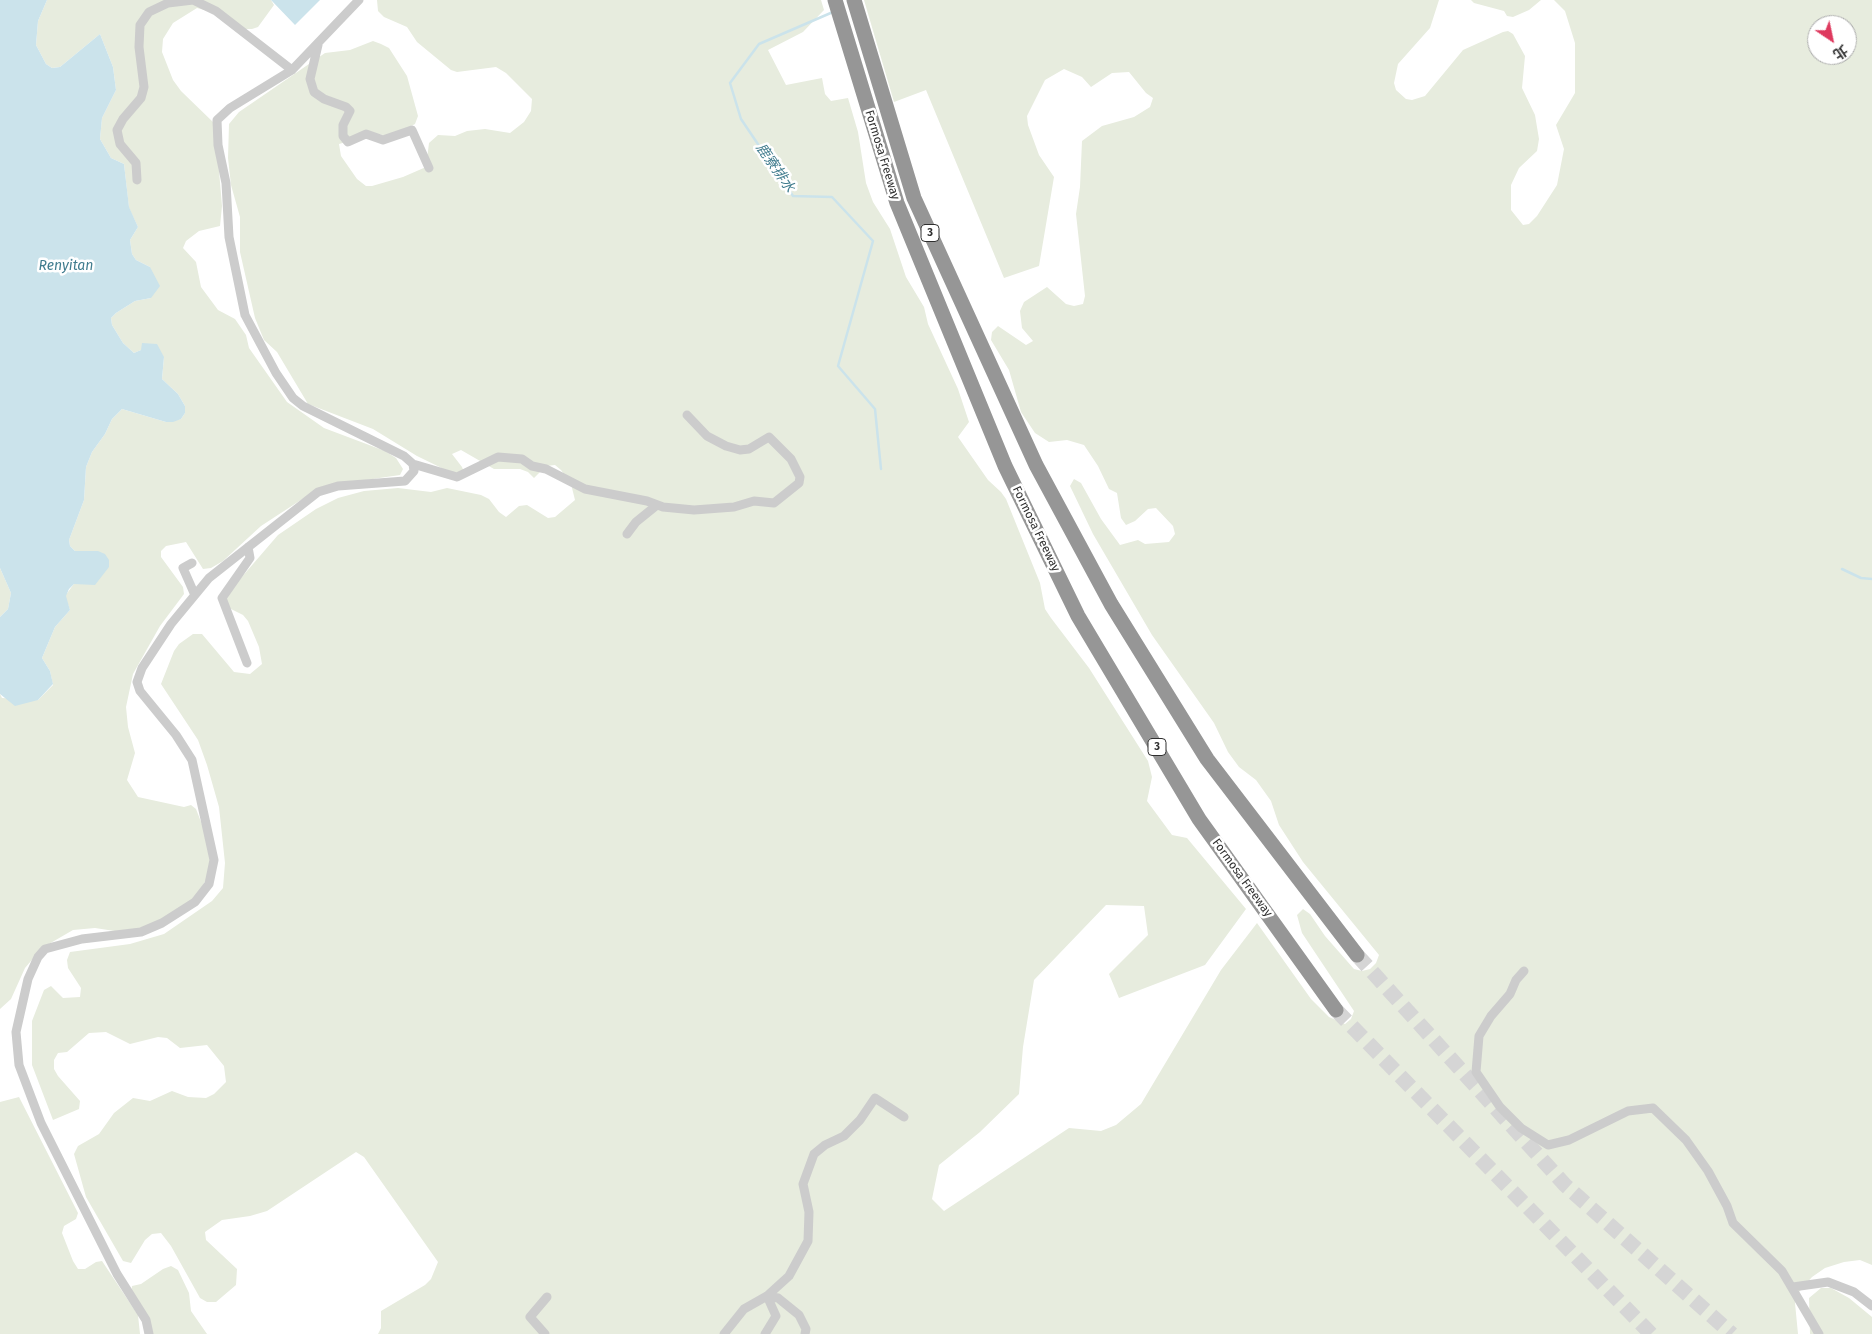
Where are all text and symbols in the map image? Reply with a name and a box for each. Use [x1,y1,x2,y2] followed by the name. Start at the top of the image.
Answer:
[1807,15,1857,65] north arrow
[1830,41,1851,63] text: 北
[862,108,902,202] street label: Formosa Freeway
[752,140,798,196] water label: 鹿寮排水
[921,224,939,242] road number: 3
[39,258,93,274] water label: Renyitan
[1009,484,1063,574] street label: Formosa Freeway
[1148,739,1166,756] road number: 3
[1209,836,1275,920] street label: Formosa Freeway

